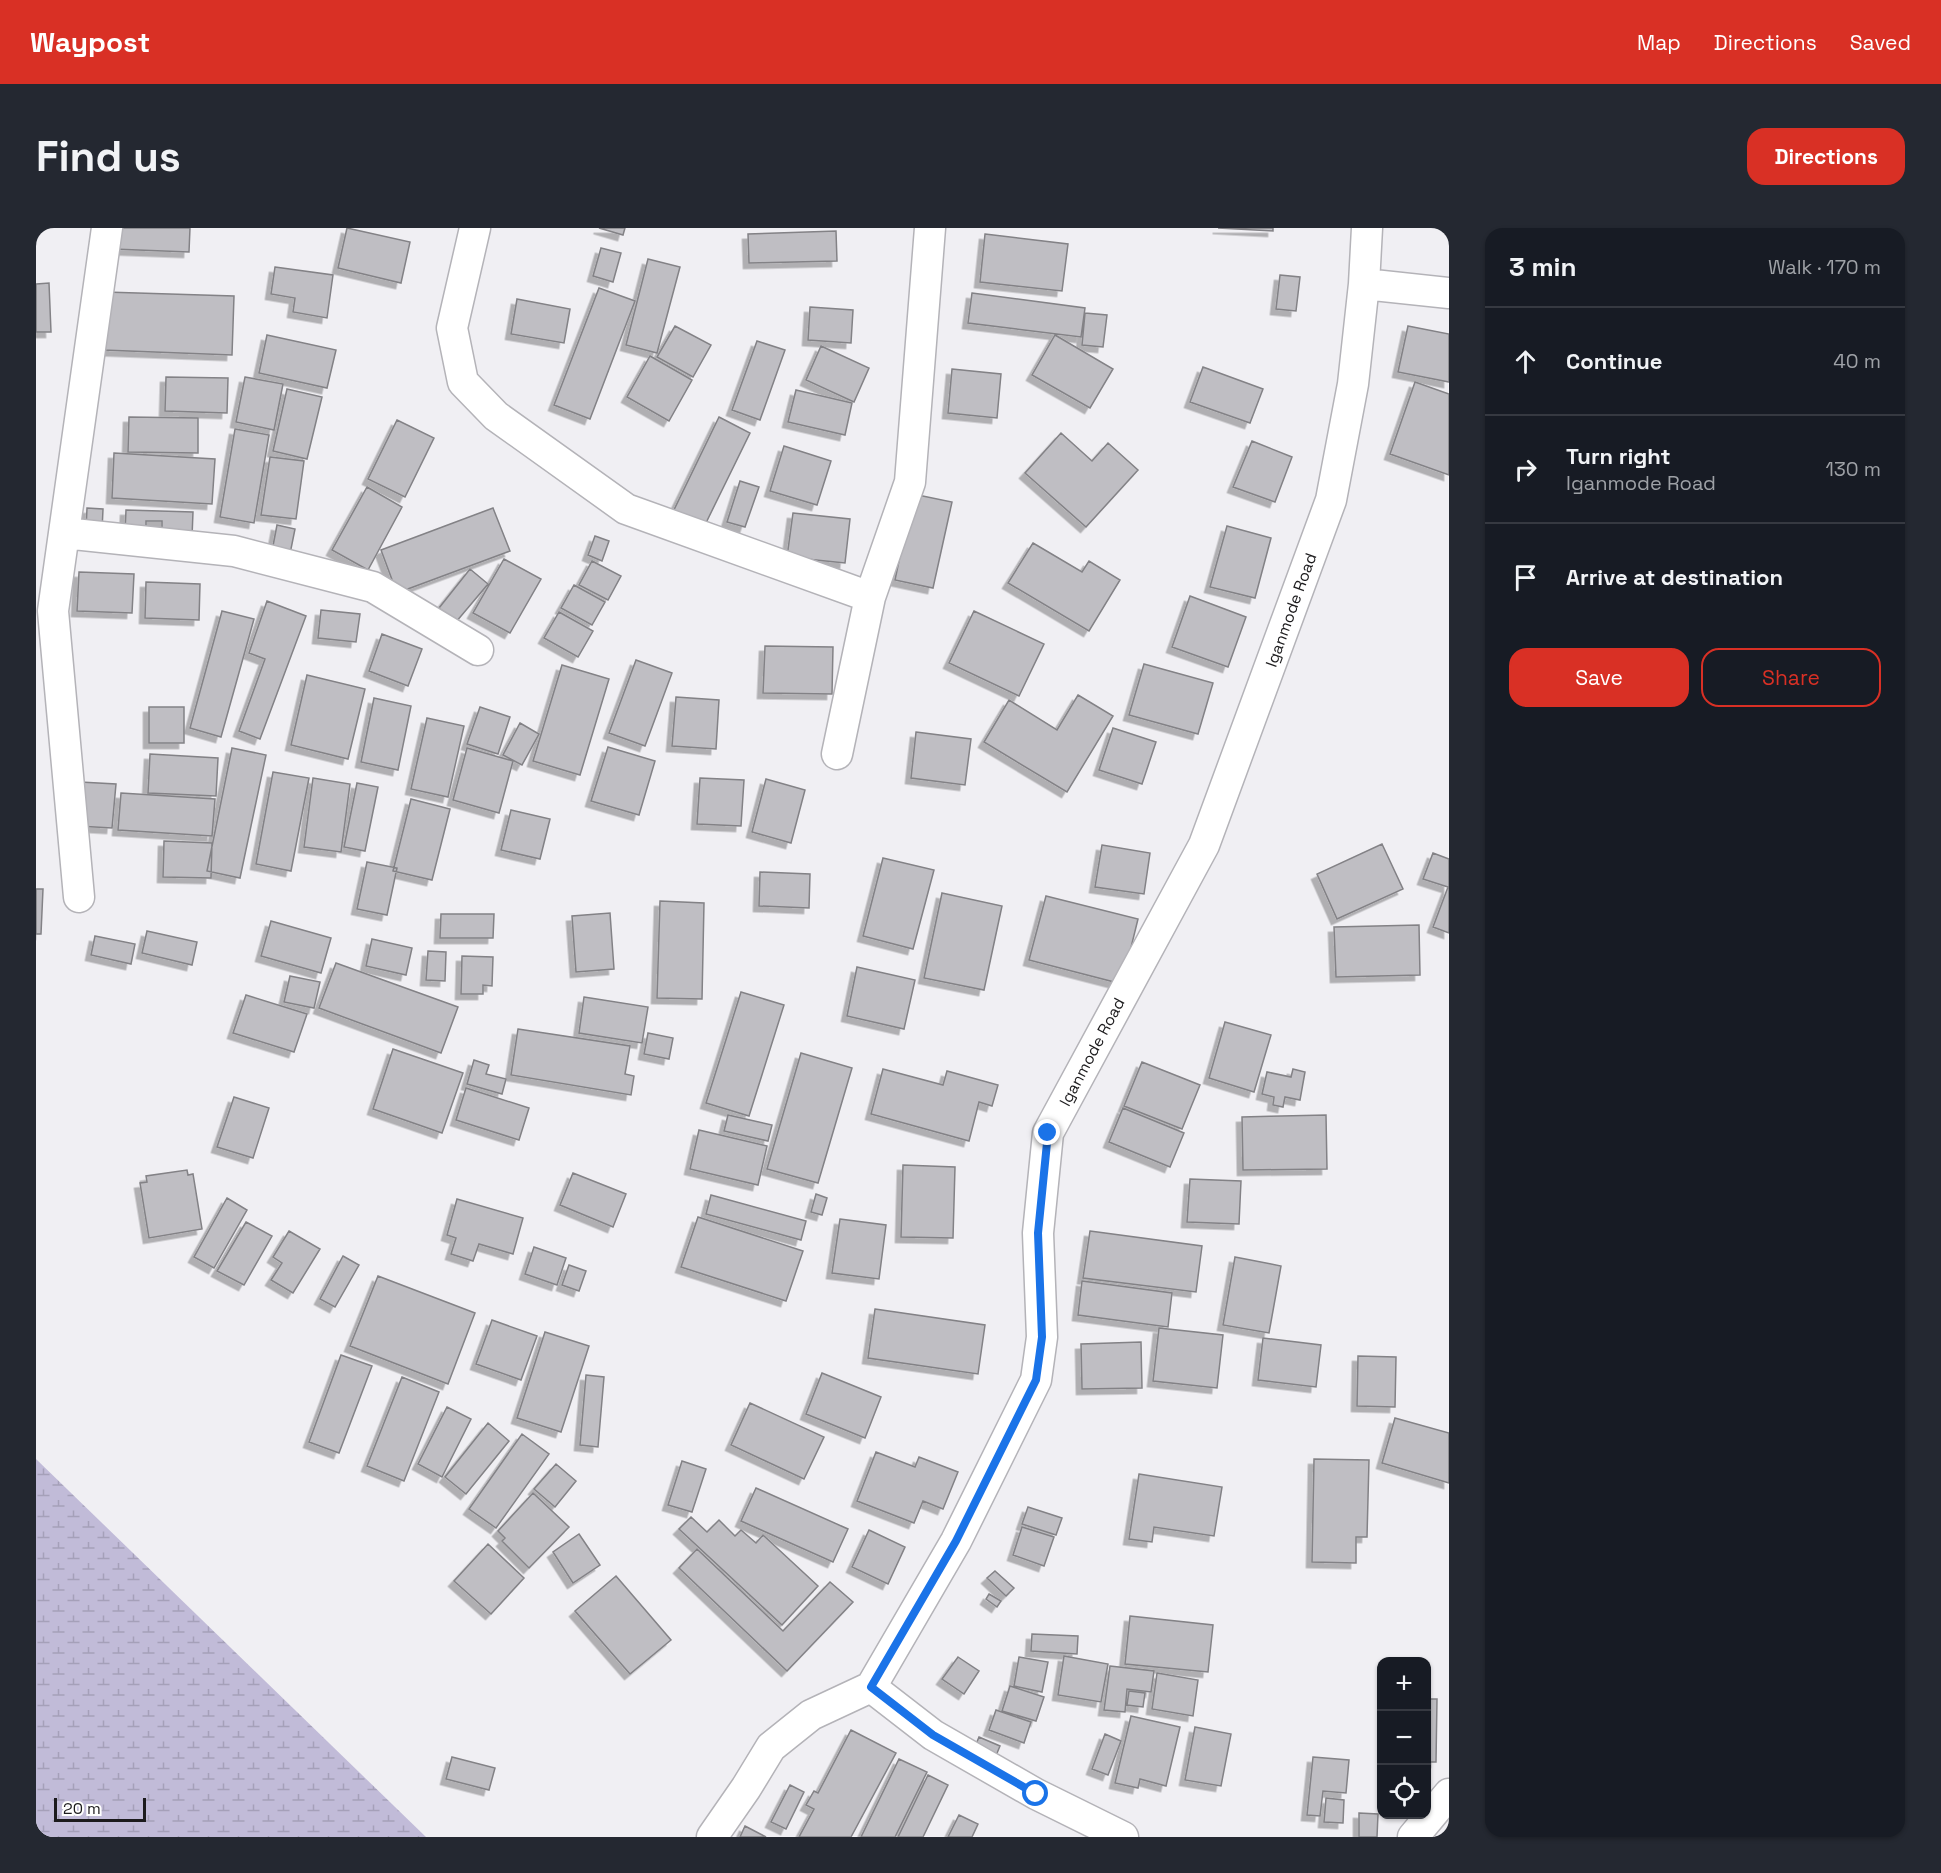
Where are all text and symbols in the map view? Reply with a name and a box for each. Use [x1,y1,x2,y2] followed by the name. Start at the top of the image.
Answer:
[30,24,150,60] text: Waypost
[1637,29,1681,56] text: Map
[1714,29,1817,56] text: Directions
[1850,29,1911,56] text: Saved
[1747,128,1905,185] button: Directions
[36,130,181,183] text: Find us
[1509,250,1577,284] text: 3 min
[1768,254,1881,280] text: Walk · 170 m
[1509,345,1542,378] icon: ahead
[1566,347,1662,375] text: Continue
[1833,348,1881,374] text: 40 m
[1566,442,1671,470] text: Turn right
[1509,453,1542,486] icon: right
[1825,456,1881,482] text: 130 m
[1566,470,1716,496] text: Iganmode Road
[1261,550,1321,670] street label: Iganmode Road
[1509,561,1542,594] icon: arrive
[1566,563,1783,591] text: Arrive at destination
[1509,648,1689,707] button: Save
[1701,648,1881,707] button: Share
[1055,994,1129,1110] street label: Iganmode Road
[1034,1119,1060,1145] route end
[1377,1657,1431,1819] map controls
[1377,1657,1431,1711] button: +
[1377,1711,1431,1765] button: −
[1377,1765,1431,1819] button: locate
[1022,1780,1048,1806] route start
[54,1795,146,1822] scale bar
[63,1798,101,1819] text: 20 m

